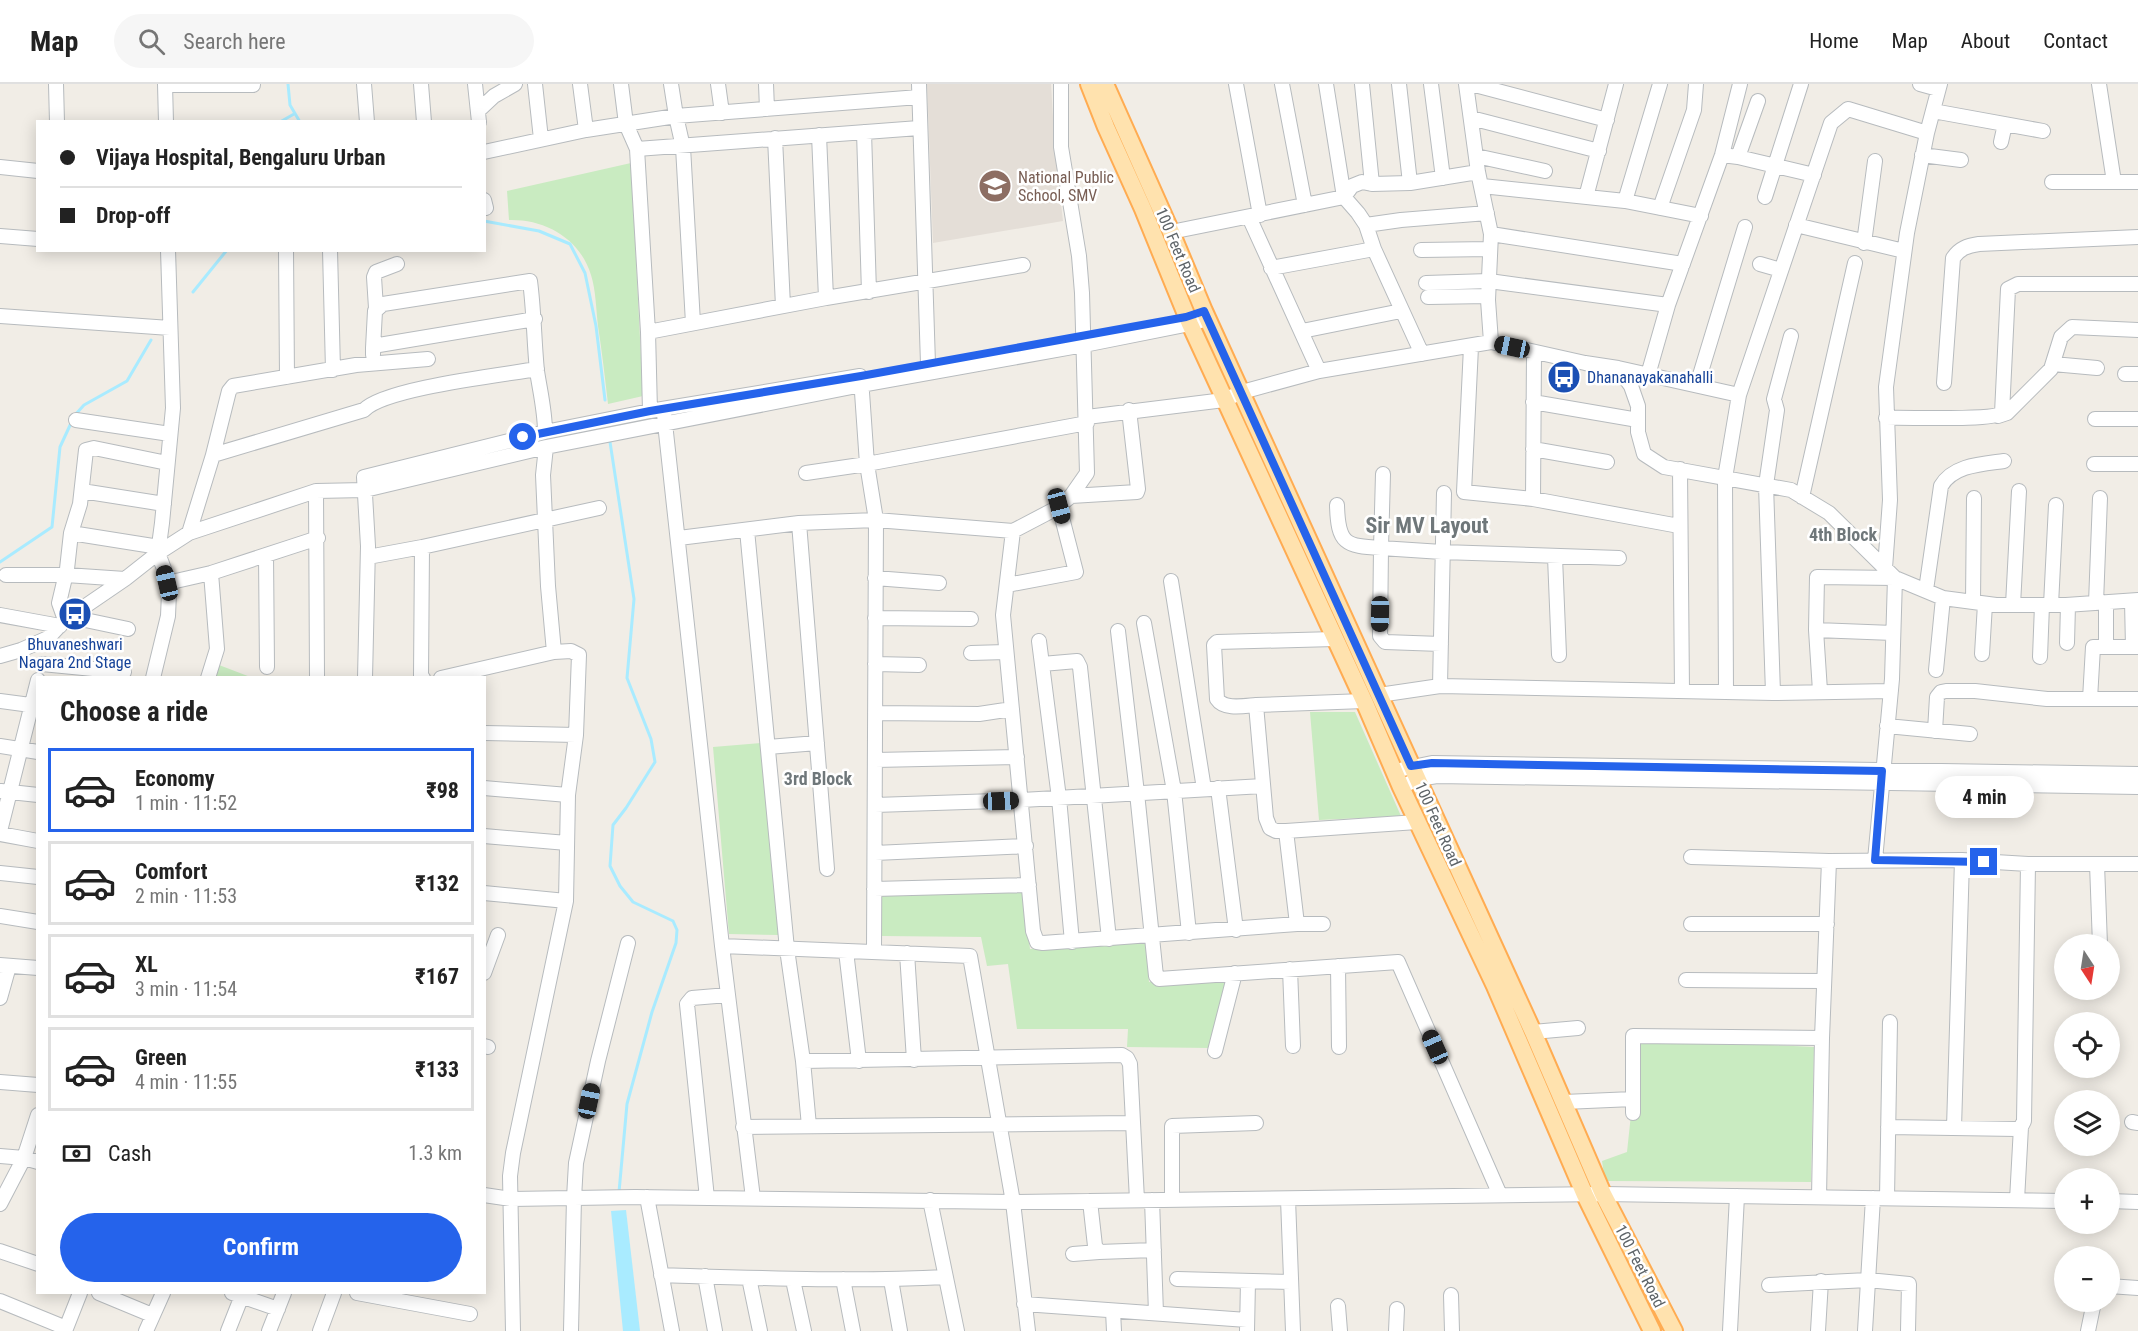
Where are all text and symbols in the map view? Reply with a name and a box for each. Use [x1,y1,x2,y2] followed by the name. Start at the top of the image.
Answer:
[114,14,534,68] search box
[30,25,78,58] text: Map
[135,25,168,58] icon: search
[183,29,286,54] text: Search here
[1809,29,1859,53] text: Home
[1892,29,1928,53] text: Map
[1961,29,2010,53] text: About
[2043,29,2108,53] text: Contact
[96,145,386,170] text: Vijaya Hospital, Bengaluru Urban
[977,168,1013,204] school or university icon: National Public School, SMV
[1018,168,1114,205] place label: National Public School, SMV
[96,203,170,228] text: Drop-off
[1152,205,1204,295] street label: 100 Feet Road
[1493,334,1531,360] car
[1546,359,1582,395] bus stop icon: Dhananayakanahalli
[1587,368,1713,387] place label: Dhananayakanahalli
[509,423,536,450] route start
[1046,486,1072,526] car
[1365,513,1489,538] district label: Sir MV Layout
[1809,524,1877,545] district label: 4th Block
[154,563,180,603] car
[57,596,93,632] bus stop icon: Bhuvaneshwari Nagara 2nd Stage
[1371,596,1389,632] car
[19,635,131,672] place label: Bhuvaneshwari Nagara 2nd Stage
[60,696,208,728] text: Choose a ride
[63,763,117,817] icon: car
[135,766,215,791] text: Economy
[784,768,853,789] district label: 3rd Block
[1934,775,2034,817] callout: 4 min
[426,778,459,803] text: ₹98
[1411,779,1465,869] street label: 100 Feet Road
[1962,785,2007,809] text: 4 min
[135,791,237,815] text: 1 min · 11:52
[983,791,1019,811] car
[1970,848,1997,875] route end
[63,856,117,910] icon: car
[135,859,208,884] text: Comfort
[415,871,459,896] text: ₹132
[135,884,237,908] text: 2 min · 11:53
[2054,934,2120,1000] north arrow
[2054,934,2120,1312] map controls
[63,949,117,1003] icon: car
[135,952,158,977] text: XL
[415,964,459,989] text: ₹167
[135,977,237,1001] text: 3 min · 11:54
[2054,1012,2120,1078] button: locate
[1419,1027,1451,1067] car
[63,1042,117,1096] icon: car
[135,1045,187,1070] text: Green
[415,1057,459,1082] text: ₹133
[135,1070,237,1094] text: 4 min · 11:55
[576,1082,602,1120] car
[2054,1090,2120,1156] button: layers
[60,1137,93,1170] icon: cash
[108,1141,152,1166] text: Cash
[408,1141,462,1165] text: 1.3 km
[2054,1168,2120,1234] button: +
[60,1213,462,1282] button: Confirm
[1611,1221,1669,1311] street label: 100 Feet Road
[2054,1246,2120,1312] button: −

